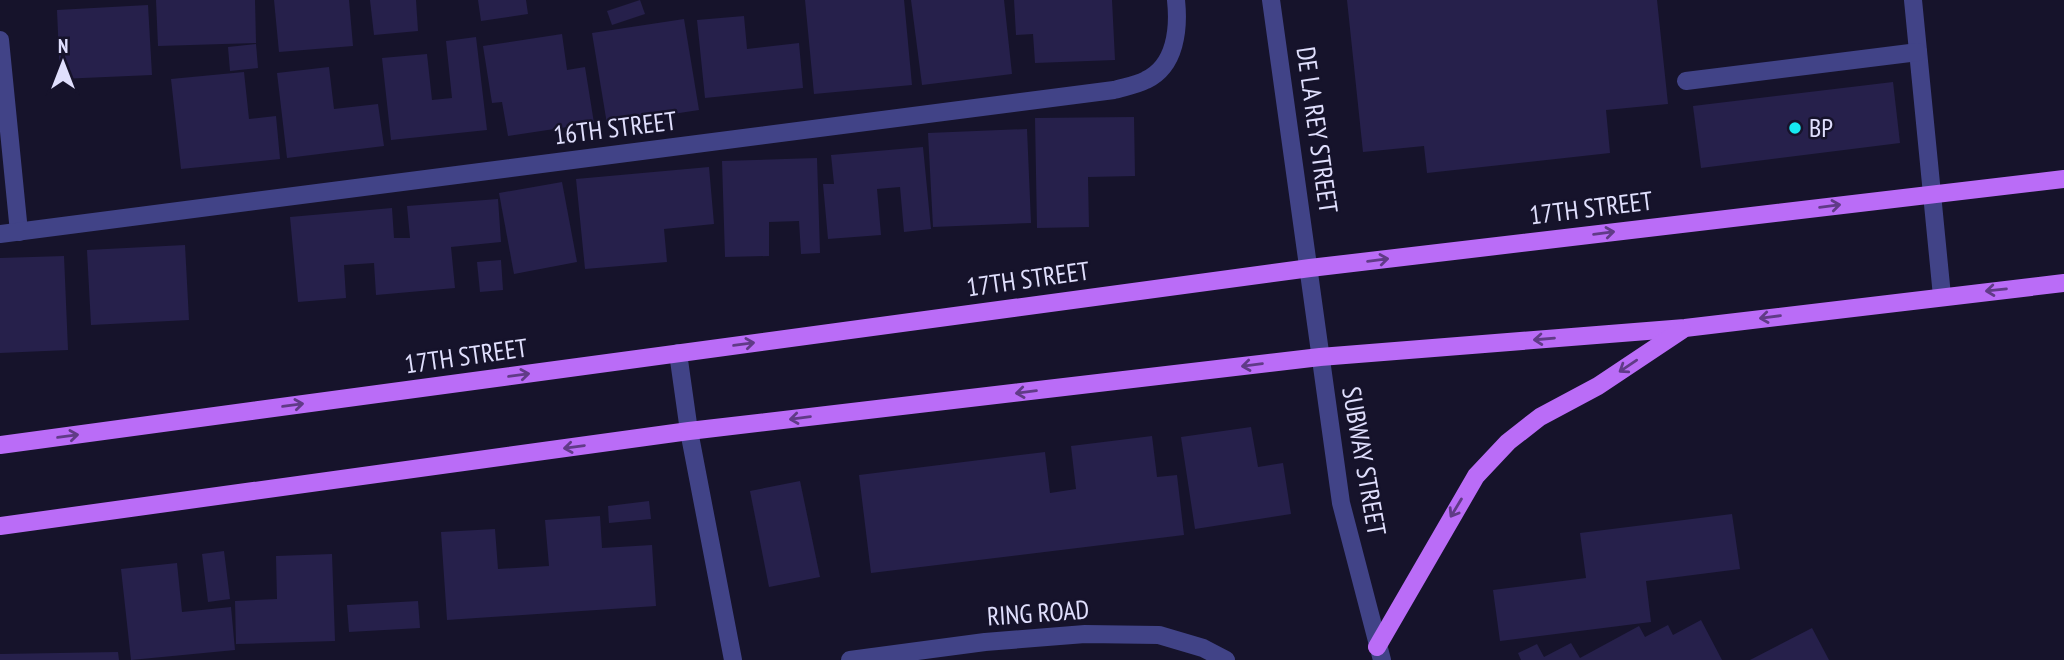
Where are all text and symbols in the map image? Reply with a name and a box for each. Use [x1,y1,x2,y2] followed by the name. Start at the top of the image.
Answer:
[28,28,98,98] north arrow
[58,34,68,58] text: N
[1289,45,1346,216] street label: DE LA REY STREET
[552,104,679,151] street label: 16TH STREET
[1809,111,1833,144] place label: BP
[1787,120,1803,136] marker: BP
[1528,184,1655,231] street label: 17TH STREET
[1818,200,1841,213] one-way arrow
[1592,226,1615,239] one-way arrow
[1366,253,1389,266] one-way arrow
[964,254,1092,303] street label: 17TH STREET
[1985,284,2008,297] one-way arrow
[1759,311,1782,324] one-way arrow
[402,331,530,380] street label: 17TH STREET
[1533,333,1556,346] one-way arrow
[732,338,755,351] one-way arrow
[1241,359,1264,372] one-way arrow
[1619,359,1639,373] one-way arrow
[507,368,529,381] one-way arrow
[1335,384,1394,538] street label: SUBWAY STREET
[1015,385,1038,398] one-way arrow
[281,399,304,412] one-way arrow
[789,412,812,425] one-way arrow
[56,429,78,442] one-way arrow
[563,441,586,454] one-way arrow
[1449,498,1463,518] one-way arrow
[986,592,1090,633] street label: RING ROAD

